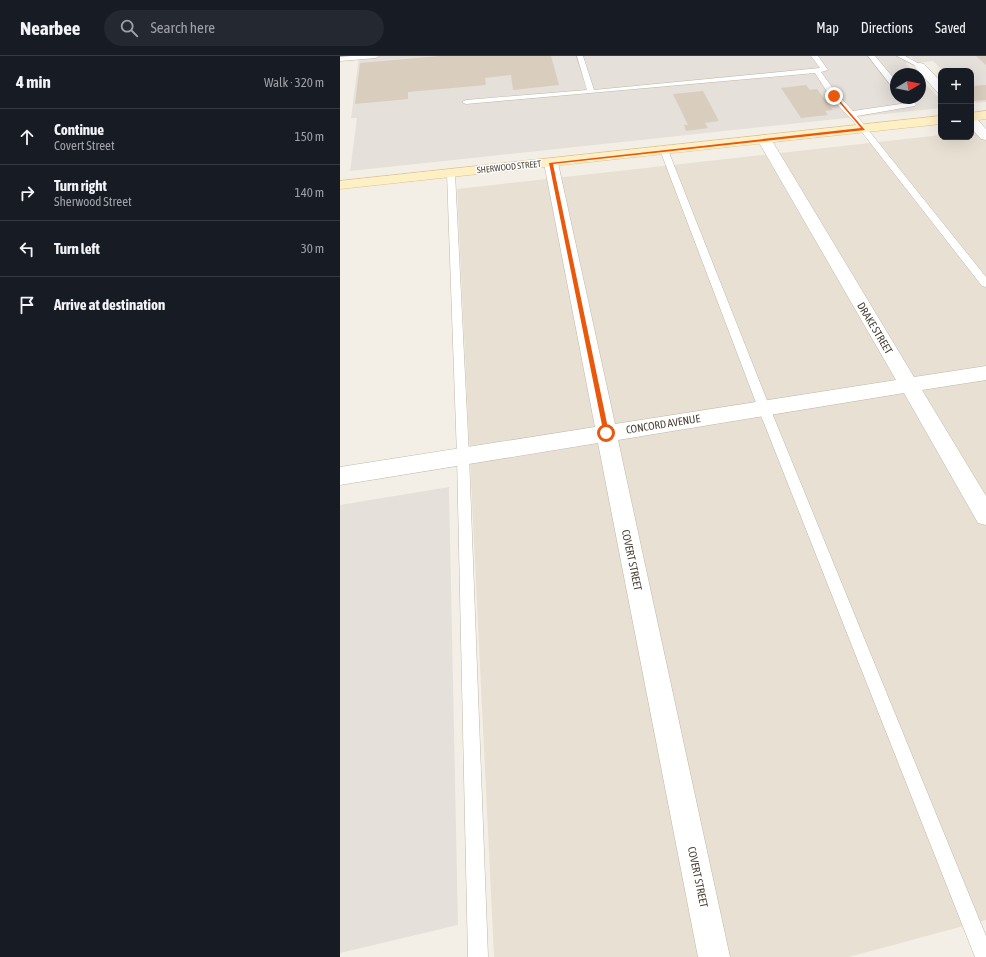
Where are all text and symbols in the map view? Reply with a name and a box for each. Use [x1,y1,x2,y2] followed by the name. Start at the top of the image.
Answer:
[104,10,384,46] search box
[20,17,80,39] text: Nearbee
[118,17,140,39] icon: search
[150,19,215,36] text: Search here
[816,20,839,36] text: Map
[861,20,913,36] text: Directions
[935,20,966,36] text: Saved
[890,68,926,104] north arrow
[938,68,974,140] map controls
[938,68,974,104] button: +
[16,72,51,92] text: 4 min
[264,75,324,90] text: Walk · 320 m
[825,87,843,105] route end
[938,104,974,140] button: −
[54,121,104,138] text: Continue
[16,126,38,148] icon: ahead
[295,129,324,144] text: 150 m
[54,138,115,153] text: Covert Street
[476,159,542,175] street label: SHERWOOD STREET
[54,177,107,194] text: Turn right
[16,182,38,204] icon: right
[295,185,324,200] text: 140 m
[54,194,132,209] text: Sherwood Street
[16,238,38,260] icon: left
[54,240,100,257] text: Turn left
[301,241,324,256] text: 30 m
[16,294,38,316] icon: arrive
[54,296,165,313] text: Arrive at destination
[855,300,895,356] street label: DRAKE STREET
[625,412,701,436] street label: CONCORD AVENUE
[597,424,615,442] route start
[620,528,644,592] street label: COVERT STREET
[686,845,710,909] street label: COVERT STREET

